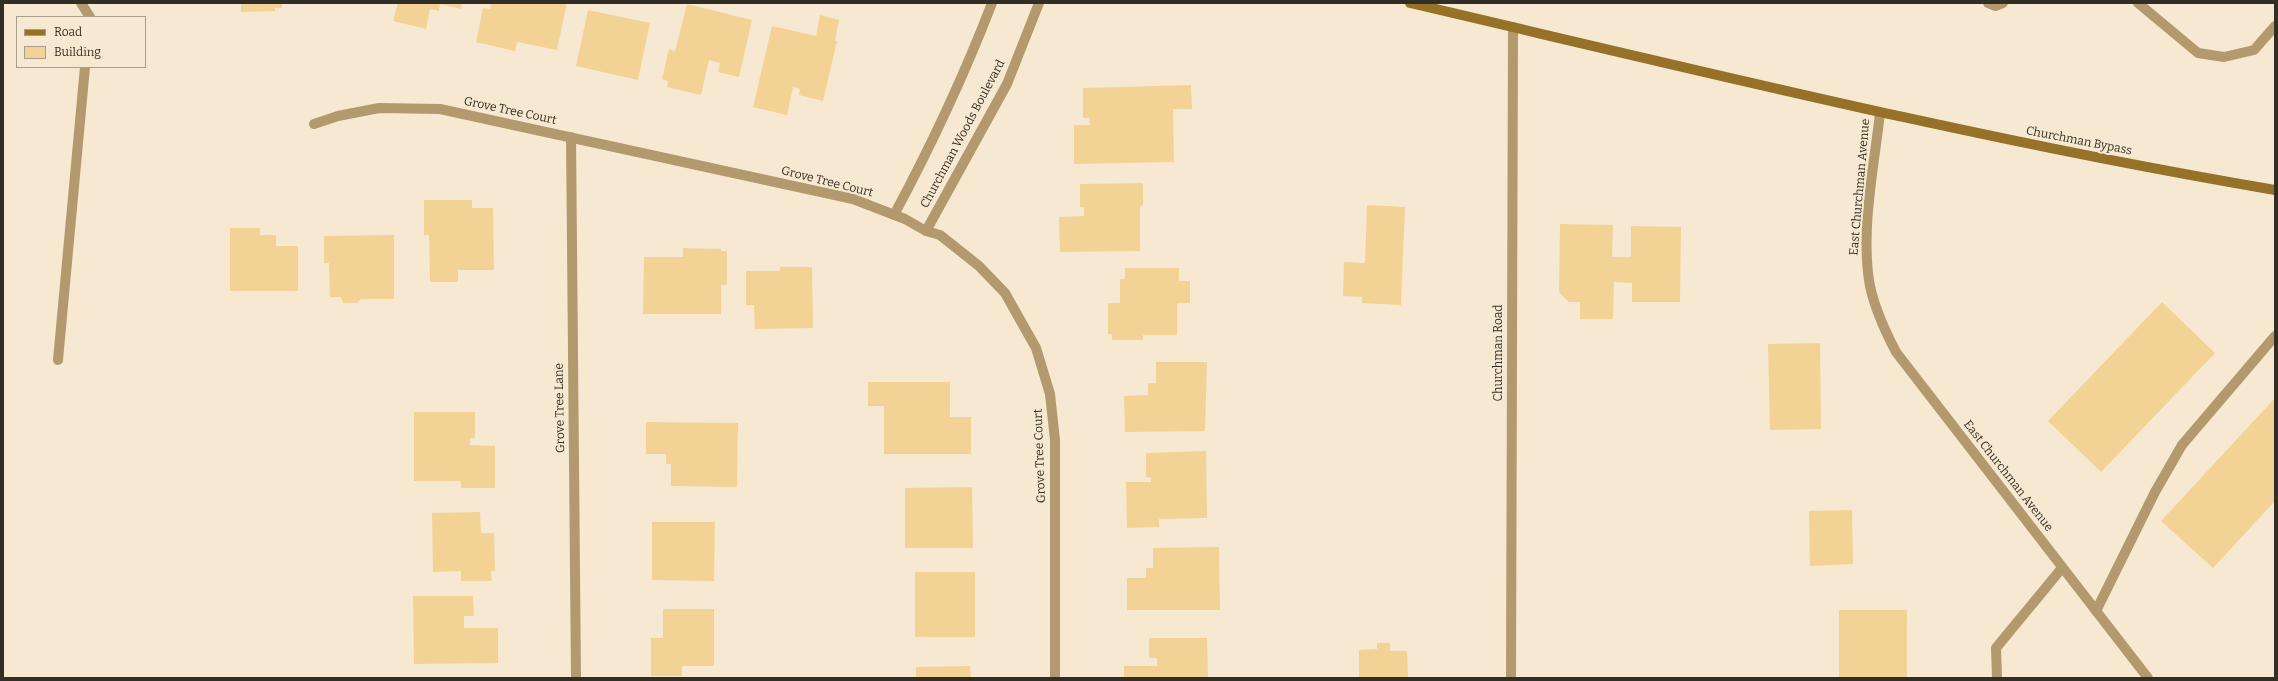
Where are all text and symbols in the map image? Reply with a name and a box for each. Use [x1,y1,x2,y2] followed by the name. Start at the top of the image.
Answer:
[16,16,146,68] legend
[54,25,82,39] text: Road
[54,45,101,59] text: Building
[918,57,1008,211] street label: Churchman Woods Boulevard
[462,94,558,128] street label: Grove Tree Court
[1847,118,1873,256] street label: East Churchman Avenue
[2025,124,2133,158] street label: Churchman Bypass
[780,164,874,200] street label: Grove Tree Court
[1492,305,1506,401] street label: Churchman Road
[552,363,568,453] street label: Grove Tree Lane
[1031,409,1049,503] street label: Grove Tree Court
[1960,418,2056,534] street label: East Churchman Avenue

